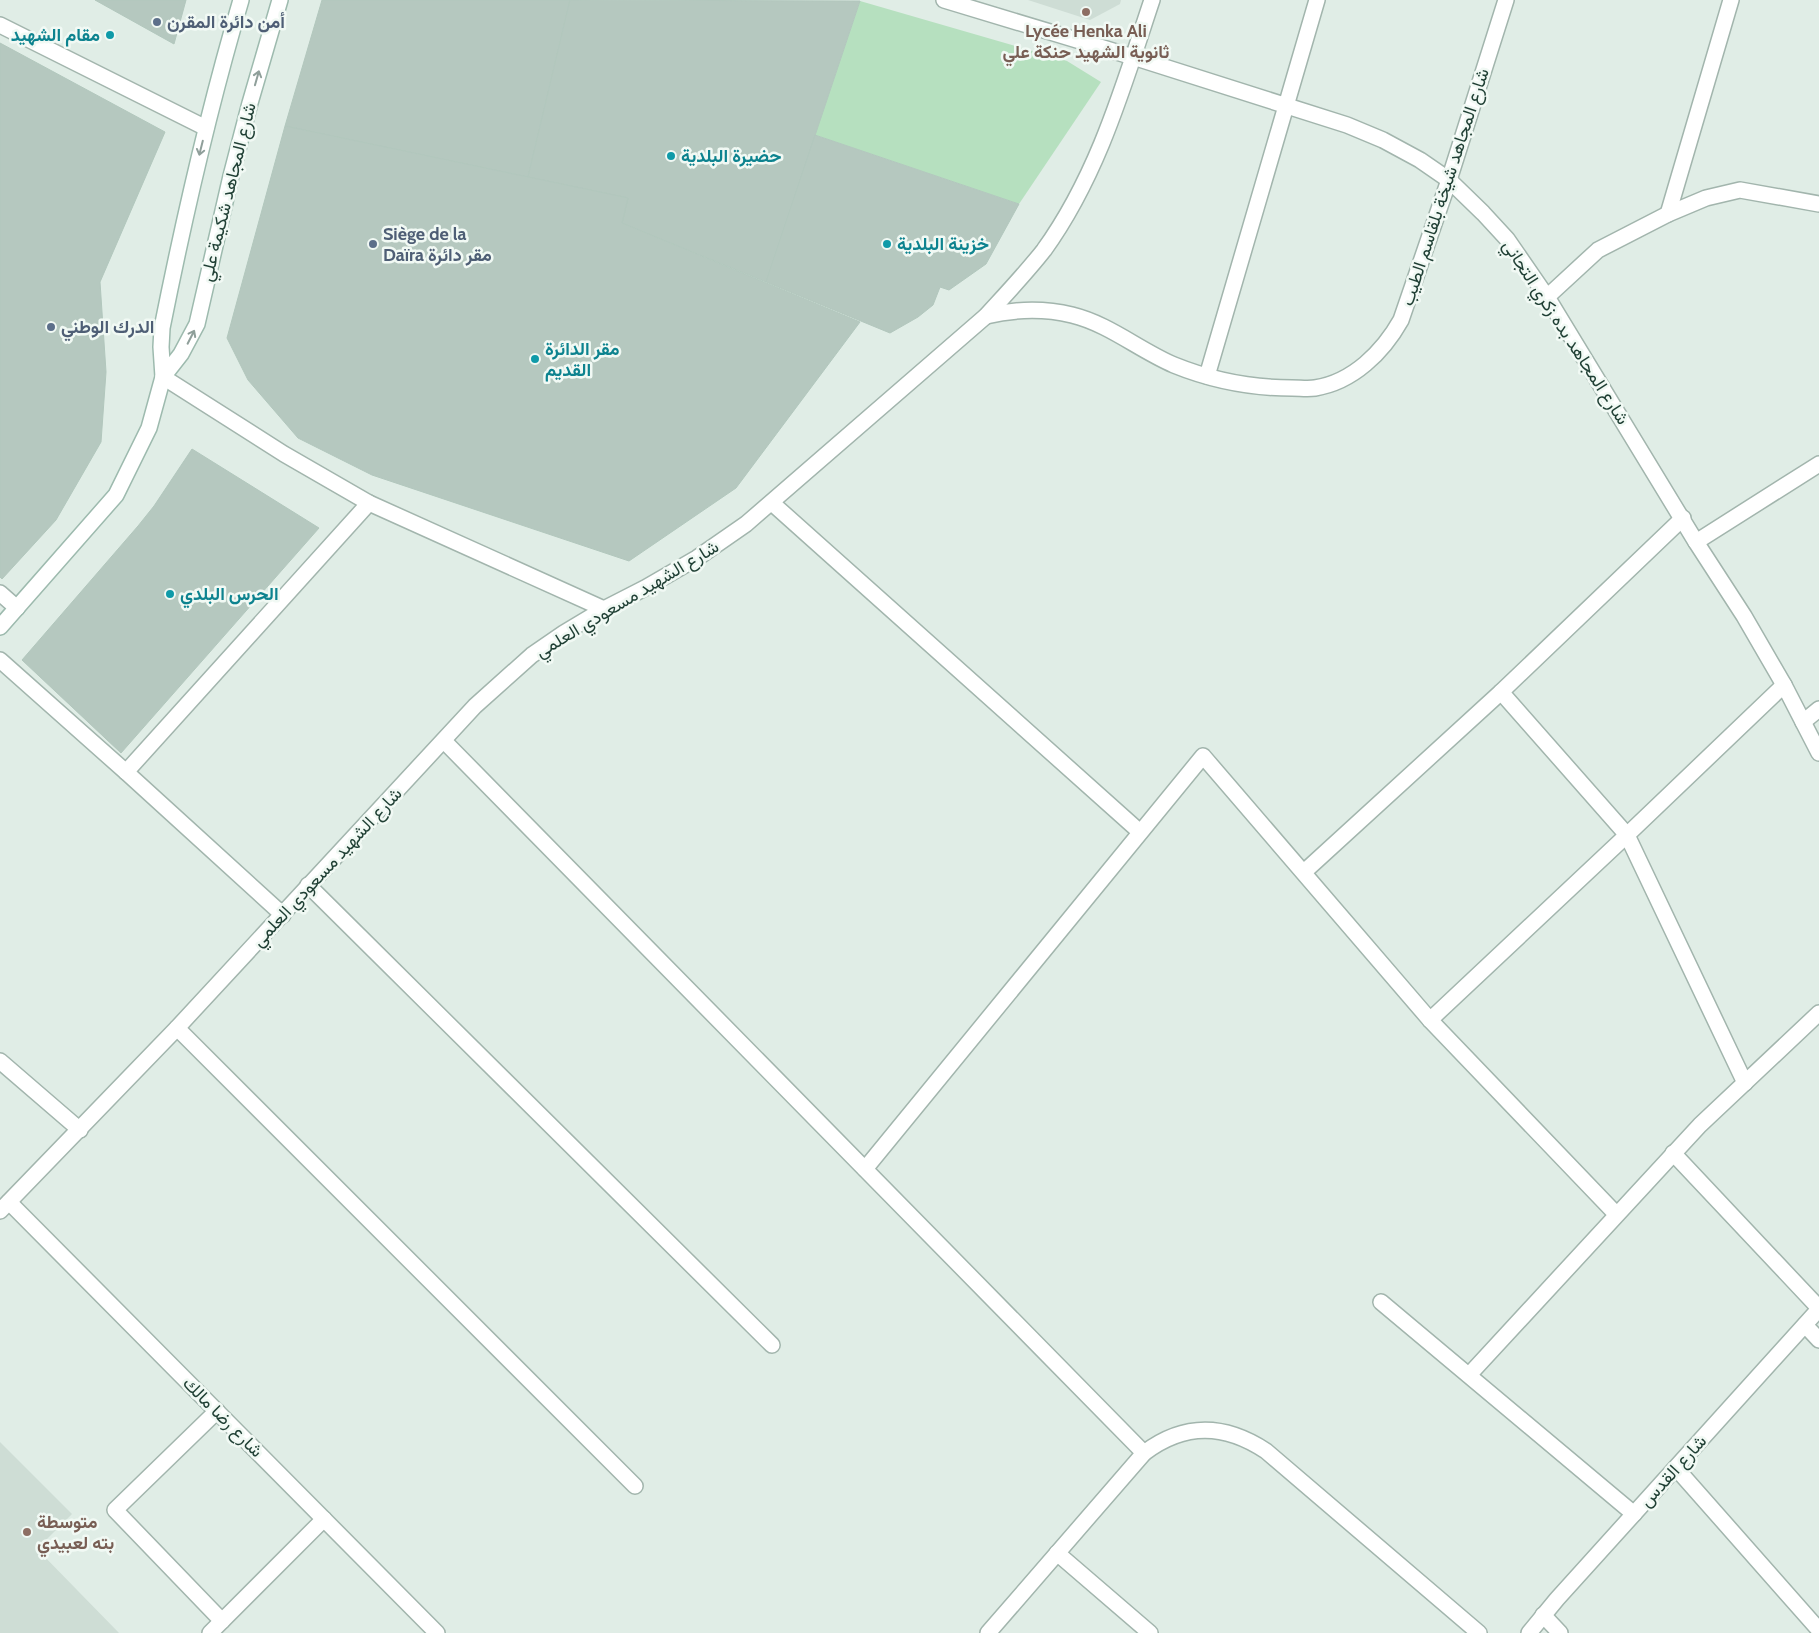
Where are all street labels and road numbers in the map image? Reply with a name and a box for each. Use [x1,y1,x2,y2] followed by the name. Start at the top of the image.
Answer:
[1396,65,1495,309] street label: شارع المجاهد شيخة بلقاسم الطيب
[195,100,265,285] street label: شارع المجاهد شكيمة علي
[1495,235,1634,431] street label: شارع المجاهد بده زكري التجاني
[531,535,725,666] street label: شارع الشهيد مسعودي العلمي
[247,783,410,954] street label: شارع الشهيد مسعودي العلمي
[177,1372,268,1463] street label: شارع رضا مالك
[1635,1430,1712,1512] street label: شارع القدس

